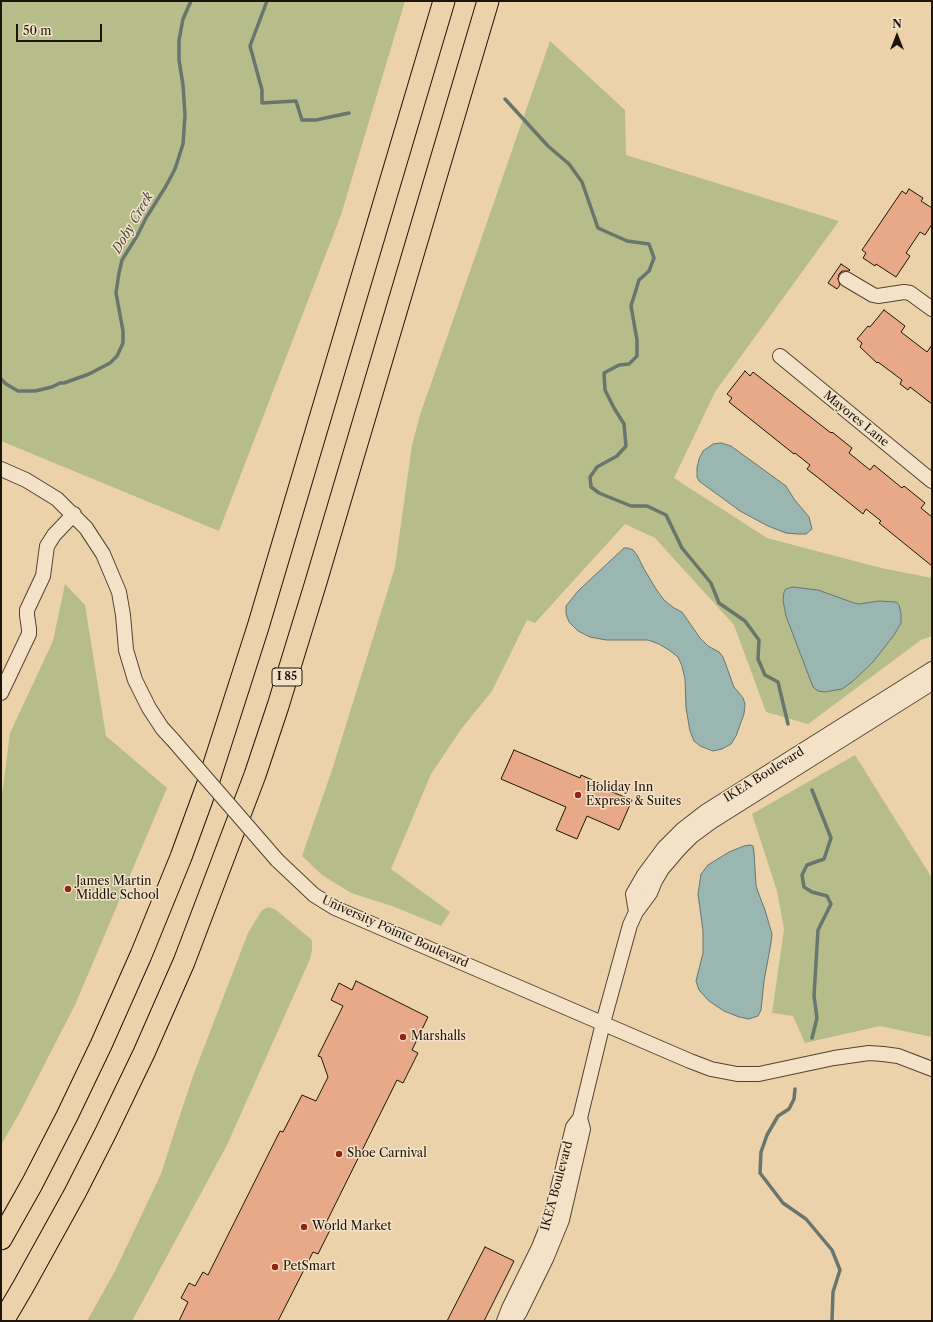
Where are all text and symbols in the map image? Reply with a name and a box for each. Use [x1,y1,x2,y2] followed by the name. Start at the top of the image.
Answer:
[18,16,104,42] scale bar
[877,16,917,56] north arrow
[892,17,902,31] text: N
[23,23,52,38] text: 50 m
[109,190,157,256] water label: Doby Creek
[820,388,892,450] street label: Mayores Lane
[272,668,302,686] road number: I 85
[721,744,807,806] street label: IKEA Boulevard
[586,781,681,809] place label: Holiday Inn Express & Suites
[573,790,583,800] marker: Holiday Inn Express & Suites
[76,875,159,903] place label: James Martin Middle School
[63,884,73,894] marker: James Martin Middle School
[319,893,471,971] street label: University Pointe Boulevard
[411,1030,466,1044] place label: Marshalls
[398,1032,408,1042] marker: Marshalls
[538,1140,576,1232] street label: IKEA Boulevard
[347,1147,427,1161] place label: Shoe Carnival
[334,1149,344,1159] marker: Shoe Carnival
[312,1220,391,1234] place label: World Market
[299,1222,309,1232] marker: World Market
[283,1260,336,1274] place label: PetSmart
[270,1262,280,1272] marker: PetSmart

